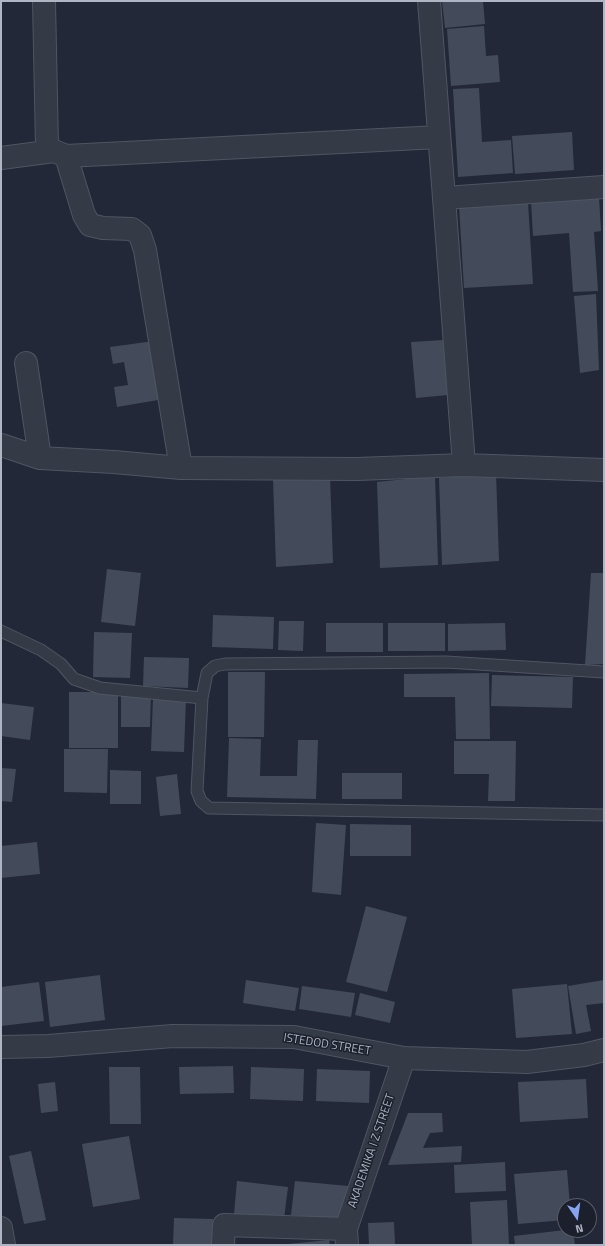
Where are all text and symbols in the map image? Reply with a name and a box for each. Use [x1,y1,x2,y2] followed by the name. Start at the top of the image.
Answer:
[282,1031,372,1059] street label: ISTEDOD STREET
[346,1092,398,1210] street label: AKADEMIKA I Z STREET
[557,1198,597,1238] north arrow
[574,1220,585,1237] text: N

